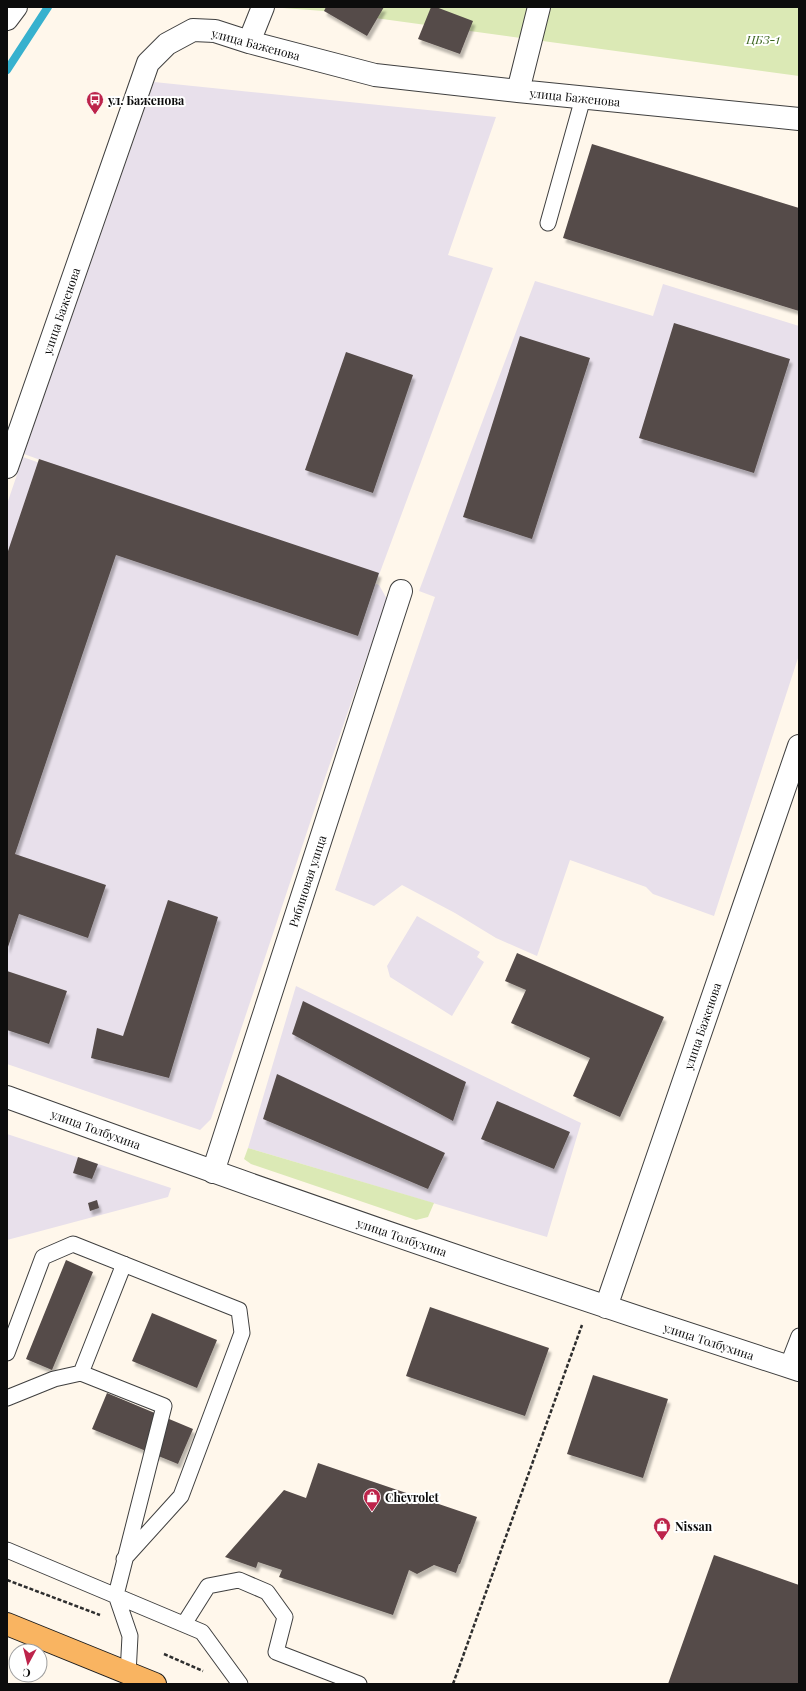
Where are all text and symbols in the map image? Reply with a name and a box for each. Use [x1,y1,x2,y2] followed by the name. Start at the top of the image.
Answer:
[209,24,302,64] street label: улица Баженова
[745,31,780,47] park label: ЦБЗ-1
[528,84,621,110] street label: улица Баженова
[85,90,105,115] bus stop icon: ул. Баженова
[107,92,185,108] place label: ул. Баженова
[38,265,83,358] street label: улица Баженова
[285,833,329,929] street label: Рябиновая улица
[679,980,724,1073] street label: улица Баженова
[48,1105,143,1153] street label: улица Толбухина
[354,1214,449,1260] street label: улица Толбухина
[661,1319,756,1363] street label: улица Толбухина
[362,1487,382,1512] shop icon: Chevrolet
[385,1489,440,1505] place label: Chevrolet
[652,1516,672,1541] shop icon: Nissan
[675,1518,713,1534] place label: Nissan
[8,1643,48,1683] north arrow
[22,1665,31,1681] text: С

